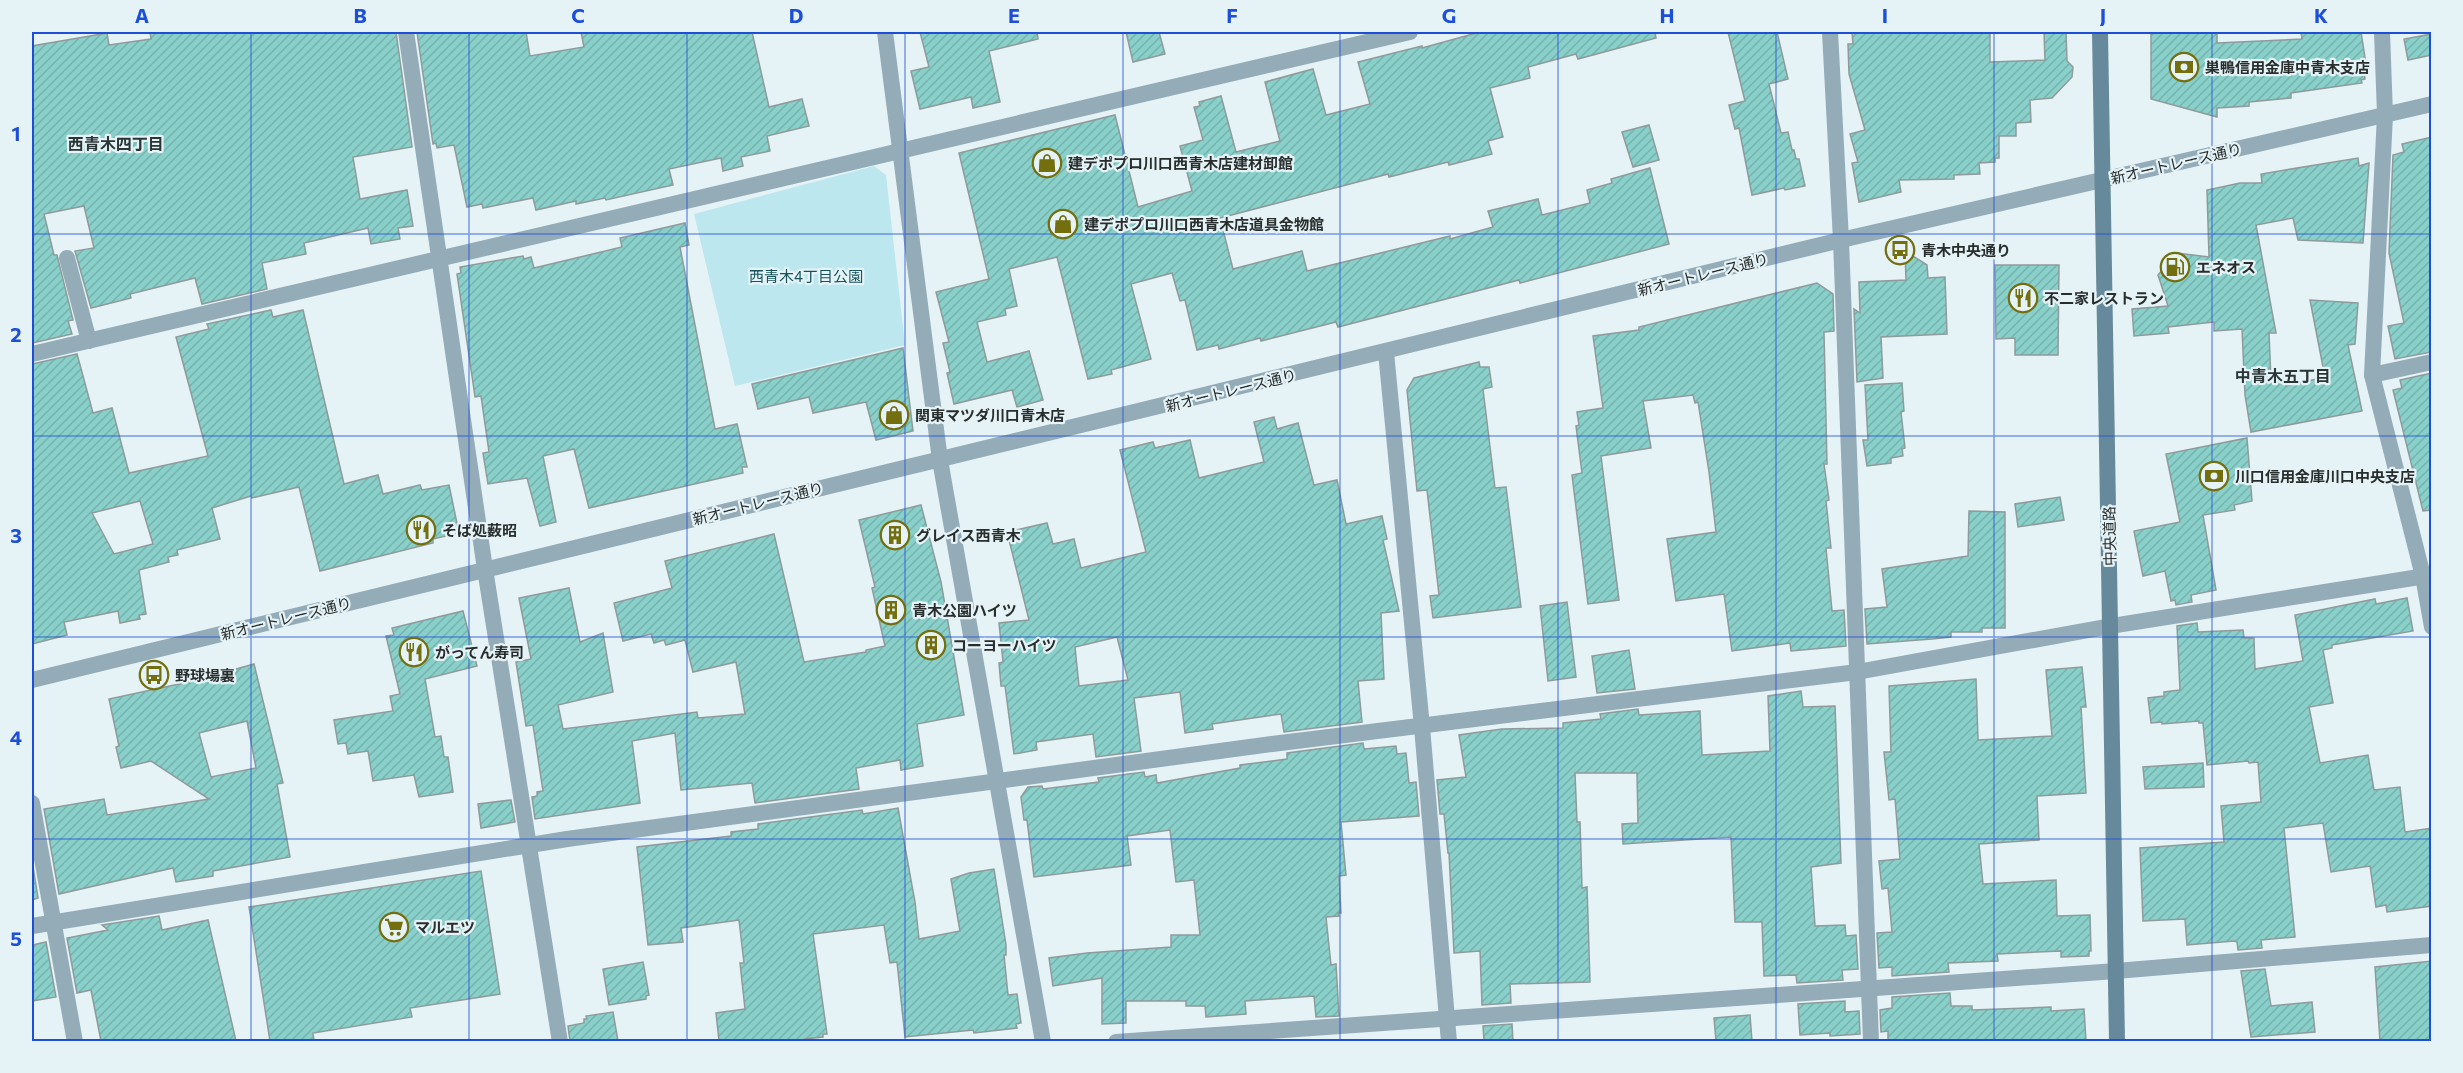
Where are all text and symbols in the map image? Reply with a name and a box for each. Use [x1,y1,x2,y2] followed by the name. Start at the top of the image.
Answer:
[135,3,149,27] text: A
[353,3,367,27] text: B
[571,3,585,27] text: C
[789,3,803,27] text: D
[1008,3,1020,27] text: E
[1226,3,1238,27] text: F
[1442,3,1456,27] text: G
[1660,3,1675,27] text: H
[1882,3,1888,27] text: I
[2100,3,2106,27] text: J
[2314,3,2328,27] text: K
[2168,51,2200,83] bank icon: 巣鴨信用金庫中青木支店
[2205,58,2370,76] place label: 巣鴨信用金庫中青木支店
[11,121,21,145] text: 1
[68,134,164,153] district label: 西青木四丁目
[2109,139,2243,187] street label: 新オートレース通り
[1031,147,1063,179] shop icon: 建デポプロ川口西青木店建材卸館
[1068,154,1293,172] place label: 建デポプロ川口西青木店建材卸館
[1047,208,1079,240] shop icon: 建デポプロ川口西青木店道具金物館
[1084,215,1324,233] place label: 建デポプロ川口西青木店道具金物館
[1884,234,1916,266] bus stop icon: 青木中央通り
[1921,241,2011,259] place label: 青木中央通り
[1636,249,1770,299] street label: 新オートレース通り
[2159,251,2191,283] fuel station icon: エネオス
[2196,258,2256,276] place label: エネオス
[749,267,863,285] park label: 西青木4丁目公園
[2007,282,2039,314] restaurant icon: 不二家レストラン
[2044,289,2164,307] place label: 不二家レストラン
[10,322,22,346] text: 2
[1164,365,1298,415] street label: 新オートレース通り
[2235,366,2331,385] district label: 中青木五丁目
[878,399,910,431] shop icon: 関東マツダ川口青木店
[915,406,1065,424] place label: 関東マツダ川口青木店
[2198,460,2230,492] bank icon: 川口信用金庫川口中央支店
[2235,467,2415,485] place label: 川口信用金庫川口中央支店
[691,478,825,528] street label: 新オートレース通り
[2099,506,2119,566] street label: 中央道路
[405,514,437,546] restaurant icon: そば処薮昭
[879,519,911,551] building icon: グレイス西青木
[442,521,517,539] place label: そば処薮昭
[10,523,22,547] text: 3
[916,526,1021,544] place label: グレイス西青木
[219,593,353,643] street label: 新オートレース通り
[875,594,907,626] building icon: 青木公園ハイツ
[912,601,1017,619] place label: 青木公園ハイツ
[915,629,947,661] building icon: コーヨーハイツ
[398,636,430,668] restaurant icon: がってん寿司
[952,636,1056,654] place label: コーヨーハイツ
[435,643,524,661] place label: がってん寿司
[138,659,170,691] bus stop icon: 野球場裏
[175,666,235,684] place label: 野球場裏
[10,725,22,749] text: 4
[378,911,410,943] supermarket icon: マルエツ
[415,918,475,936] place label: マルエツ
[10,926,22,950] text: 5

